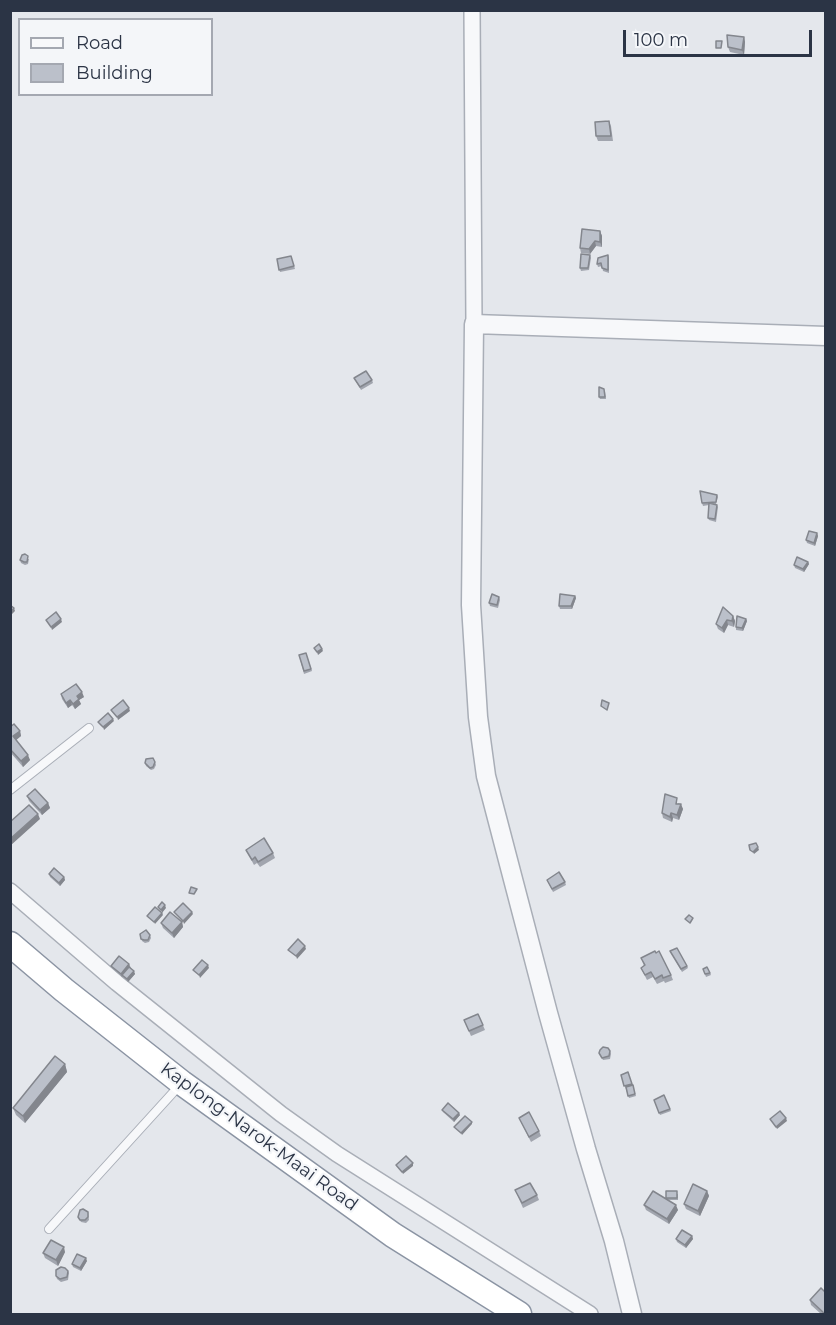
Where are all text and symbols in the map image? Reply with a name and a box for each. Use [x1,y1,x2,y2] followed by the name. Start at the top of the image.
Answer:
[18,18,213,96] legend
[626,18,815,56] scale bar
[634,29,688,51] text: 100 m
[76,32,123,54] text: Road
[76,62,153,84] text: Building
[156,1058,362,1216] street label: Kaplong-Narok-Maai Road

